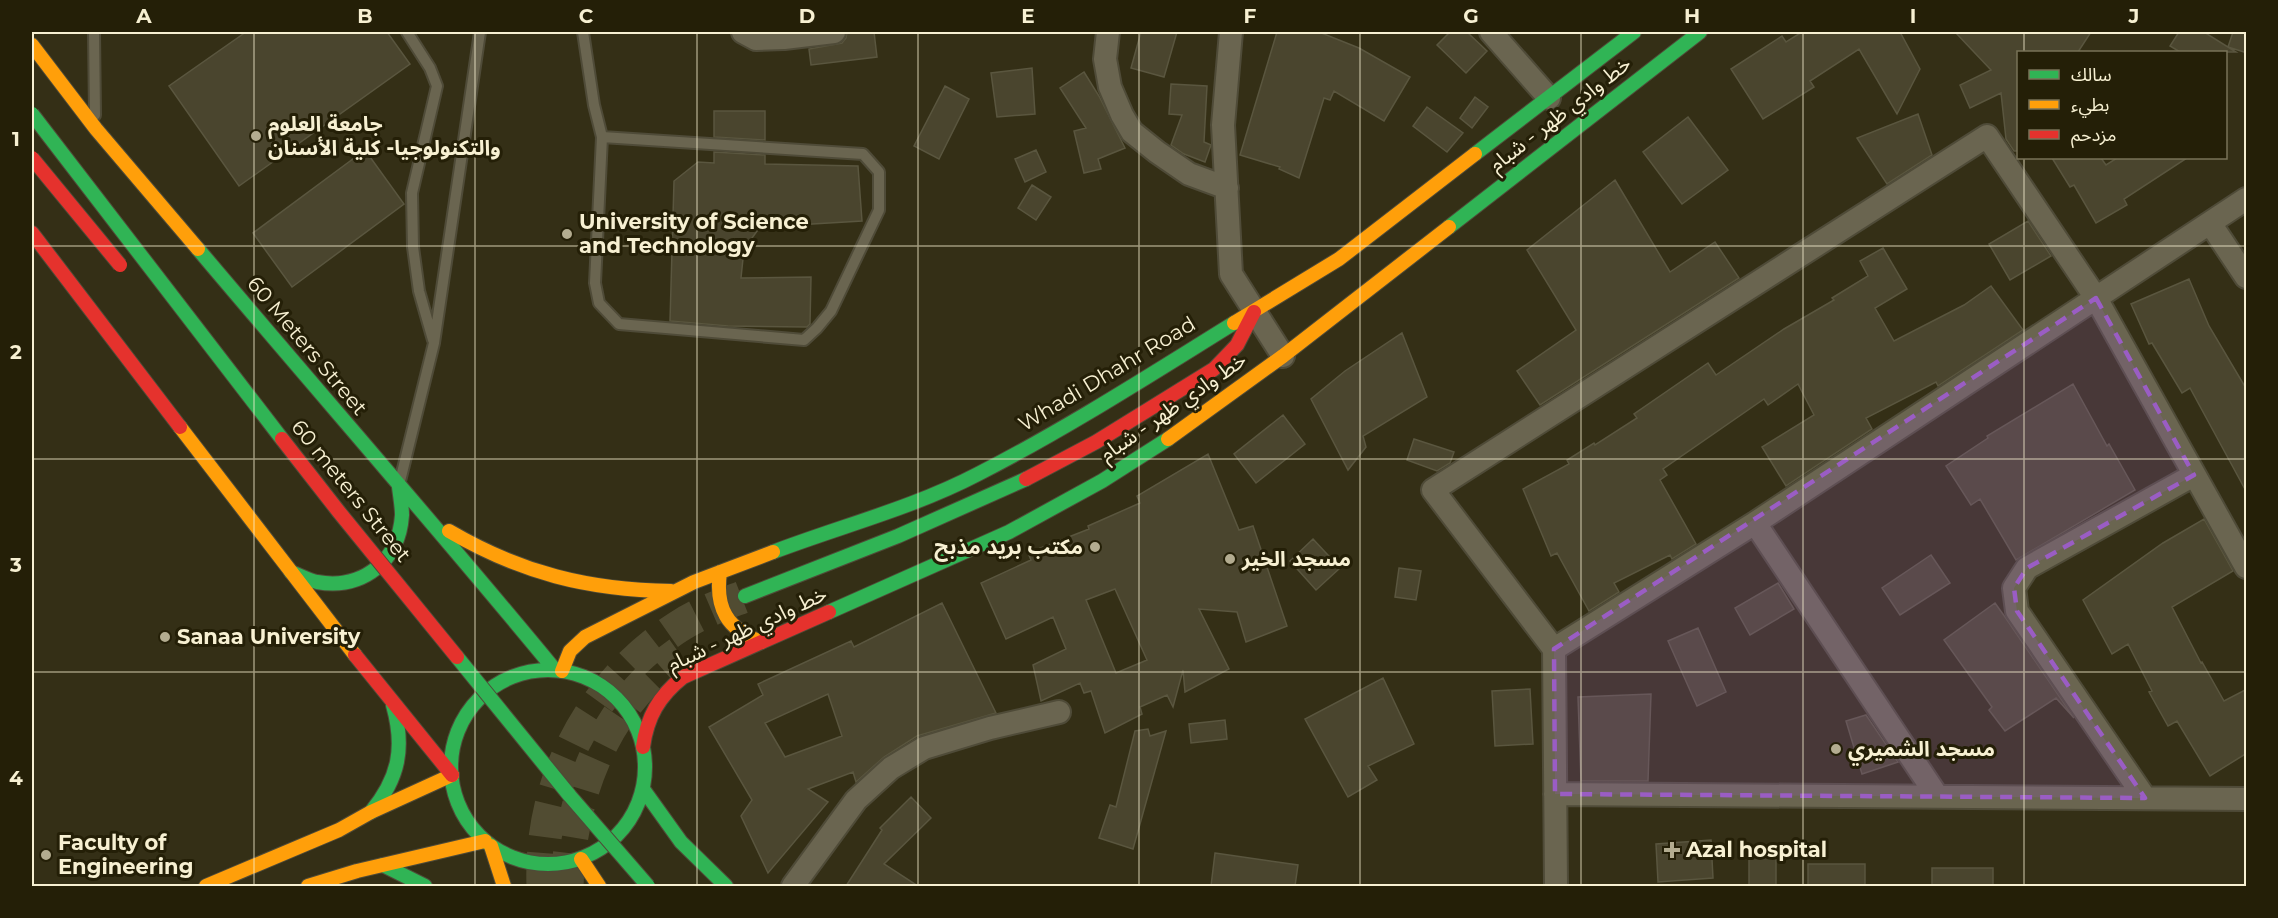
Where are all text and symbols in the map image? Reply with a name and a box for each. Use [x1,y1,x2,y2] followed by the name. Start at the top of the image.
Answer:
[135,4,152,28] text: A
[357,4,373,28] text: B
[579,4,594,28] text: C
[799,4,815,28] text: D
[1021,4,1035,28] text: E
[1244,4,1257,28] text: F
[1463,4,1479,28] text: G
[1684,4,1700,28] text: H
[1910,4,1916,28] text: I
[2128,4,2139,28] text: J
[1484,50,1638,180] street label: خط وادي ظهر - شبام
[2017,51,2227,159] legend
[2071,64,2112,86] text: سالك
[2071,94,2109,118] text: بطيء
[268,111,501,160] place label: جامعة العلوم والتكنولوجيا- كلية الأسنان
[2071,124,2116,148] text: مزدحم
[12,127,20,151] text: 1
[249,129,263,143] marker: جامعة العلوم والتكنولوجيا- كلية الأسنان
[579,209,809,258] place label: University of Science and Technology
[560,227,574,241] marker: University of Science and Technology
[242,271,373,420] street label: 60 Meters Street
[1014,311,1200,436] street label: Whadi Dhahr Road
[10,340,22,364] text: 2
[1095,347,1253,470] street label: خط وادي ظهر - شبام
[286,415,416,567] street label: 60 meters Street
[934,534,1083,562] place label: مكتب بريد مذبح
[1088,540,1102,554] marker: مكتب بريد مذبح
[1241,546,1351,571] place label: مسجد الخير
[1223,552,1237,566] marker: مسجد الخير
[9,553,22,577] text: 3
[663,581,832,680] street label: خط وادي ظهر - شبام
[177,624,361,649] place label: Sanaa University
[158,630,172,644] marker: Sanaa University
[1848,736,1995,766] place label: مسجد الشميري
[1829,742,1843,756] marker: مسجد الشميري
[9,766,23,790] text: 4
[58,830,193,879] place label: Faculty of Engineering
[1685,837,1827,862] place label: Azal hospital
[1663,841,1681,859] marker: Azal hospital
[39,848,53,862] marker: Faculty of Engineering

